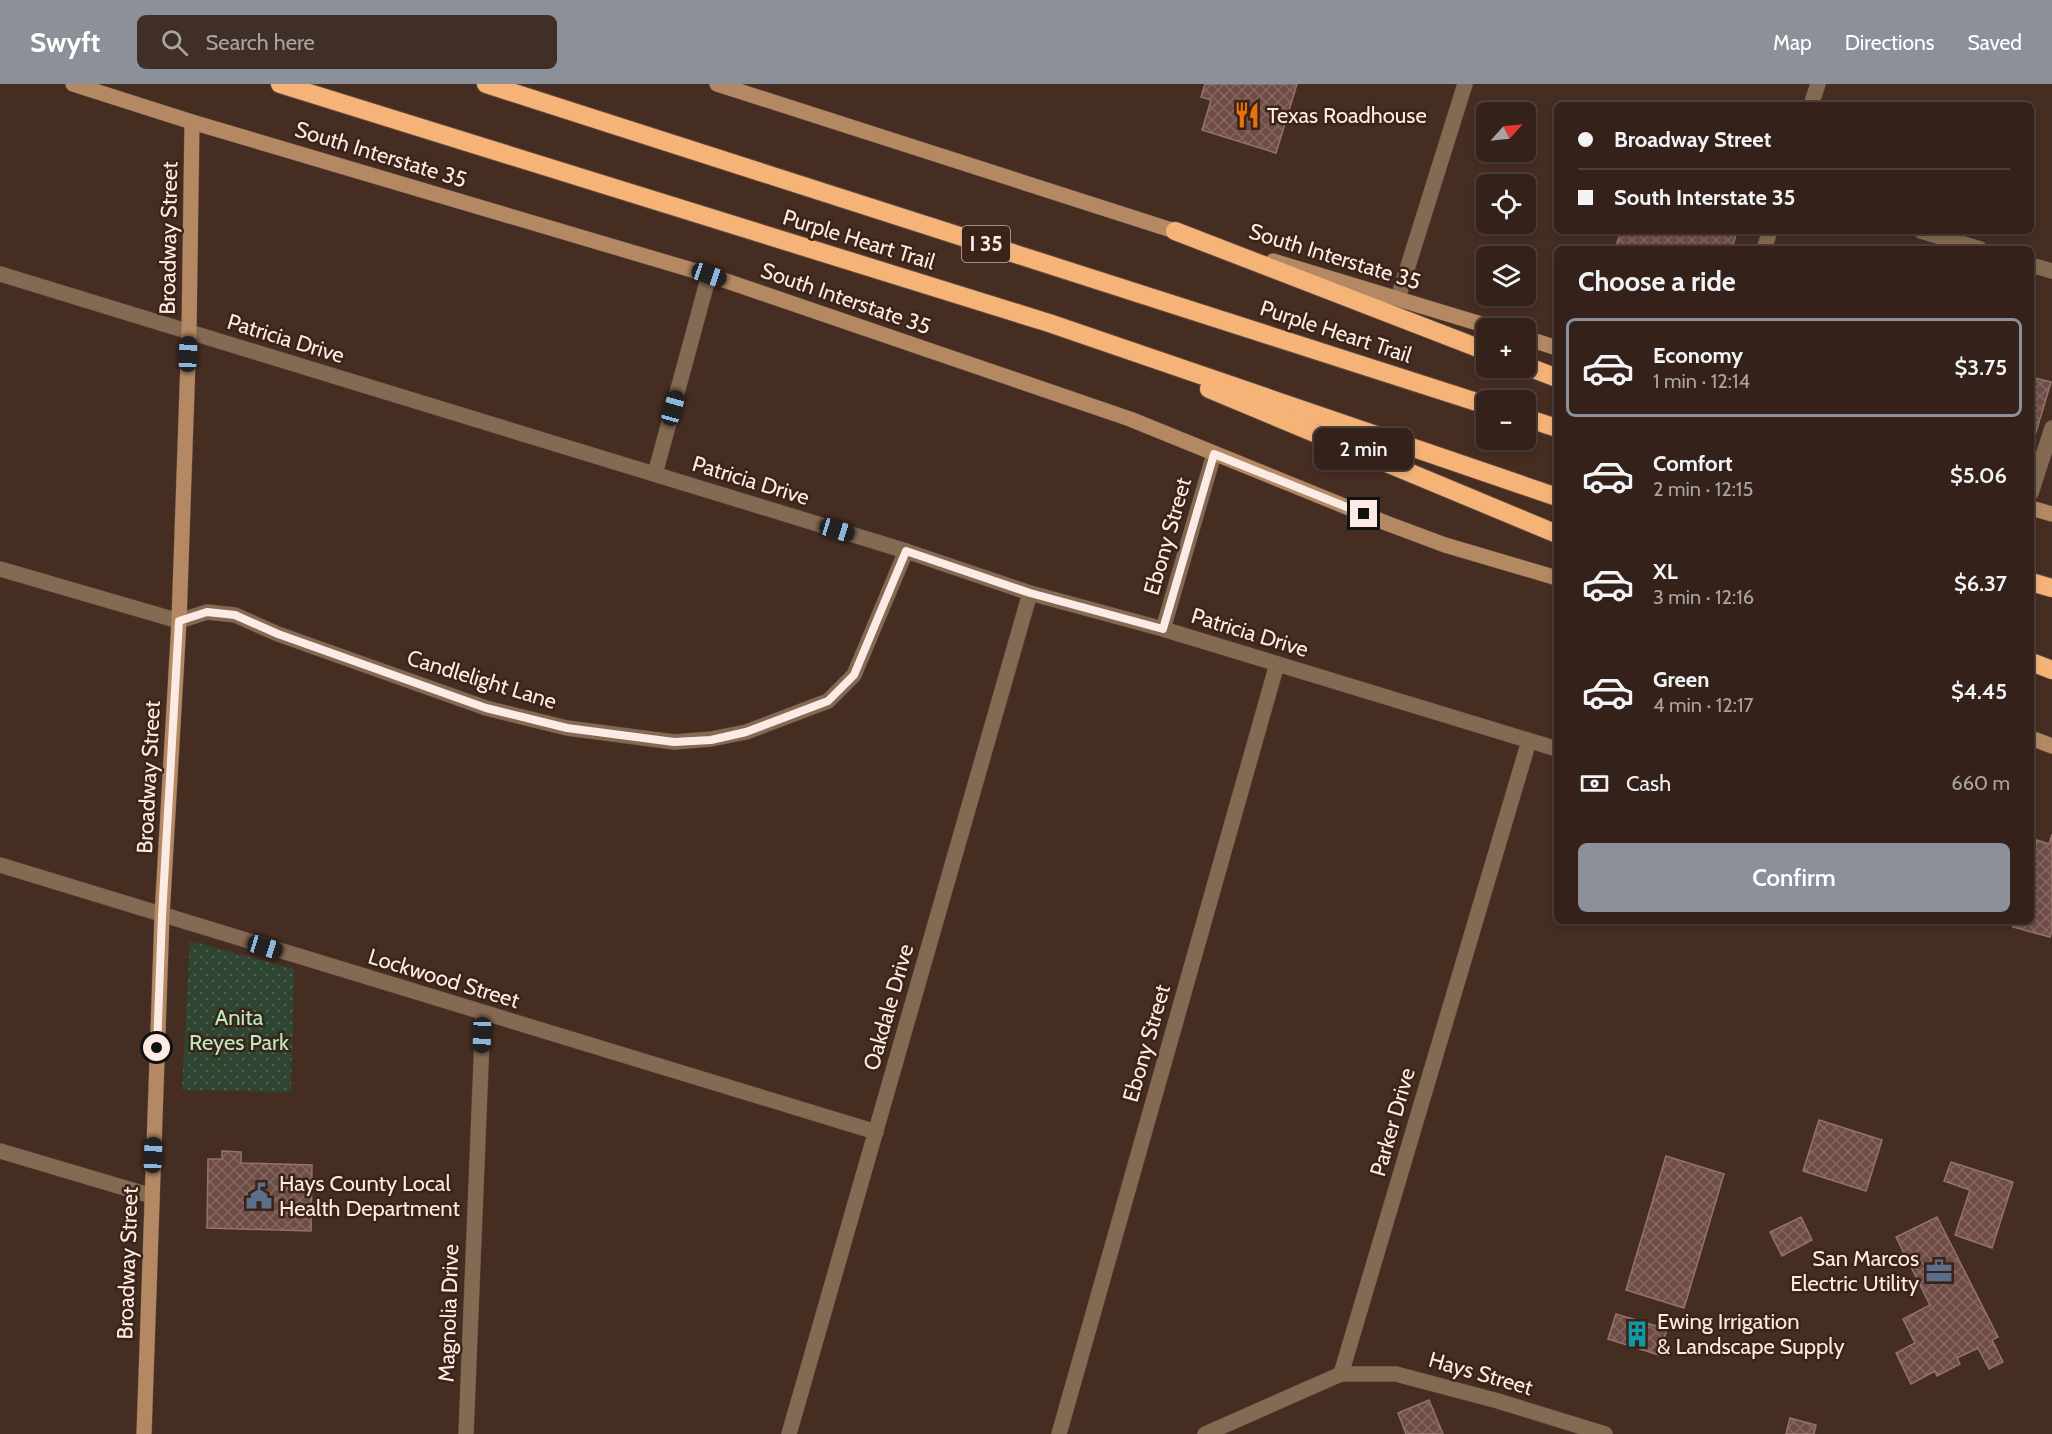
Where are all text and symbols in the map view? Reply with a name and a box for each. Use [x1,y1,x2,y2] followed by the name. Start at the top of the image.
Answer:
[137,15,557,69] search box
[30,25,101,59] text: Swyft
[158,26,191,59] icon: search
[206,29,315,56] text: Search here
[1773,30,1812,55] text: Map
[1845,30,1934,55] text: Directions
[1967,30,2022,55] text: Saved
[1232,100,1262,130] restaurant icon: Texas Roadhouse
[1267,102,1427,129] place label: Texas Roadhouse
[1476,102,1536,162] north arrow
[1476,102,1536,450] map controls
[292,116,470,193] street label: South Interstate 35
[1614,126,1771,153] text: Broadway Street
[154,161,183,315] street label: Broadway Street
[1476,174,1536,234] button: locate
[1614,184,1795,211] text: South Interstate 35
[779,203,939,276] street label: Purple Heart Trail
[1246,218,1424,295] street label: South Interstate 35
[962,226,1010,262] road number: I 35
[1476,246,1536,306] button: layers
[757,257,934,340] street label: South Interstate 35
[689,261,729,289] car
[1578,265,1736,298] text: Choose a ride
[1257,294,1416,369] street label: Purple Heart Trail
[224,308,348,369] street label: Patricia Drive
[1476,318,1536,378] button: +
[178,336,198,372] car
[1581,341,1635,395] icon: car
[1653,342,1743,369] text: Economy
[1955,354,2007,381] text: $3.75
[1653,369,1750,393] text: 1 min · 12:14
[659,388,687,428] car
[1476,390,1536,450] button: −
[1314,427,1414,469] callout: 2 min
[1339,437,1388,461] text: 2 min
[1581,449,1635,503] icon: car
[689,450,813,511] street label: Patricia Drive
[1653,450,1732,477] text: Comfort
[1950,462,2007,489] text: $5.06
[1138,474,1197,598] street label: Ebony Street
[1653,477,1753,501] text: 2 min · 12:15
[1350,500,1377,527] route end
[817,516,857,544] car
[1581,557,1635,611] icon: car
[1653,558,1678,585] text: XL
[1954,570,2007,597] text: $6.37
[1653,585,1754,609] text: 3 min · 12:16
[1188,602,1312,663] street label: Patricia Drive
[404,644,560,715] street label: Candlelight Lane
[1581,665,1635,719] icon: car
[1653,666,1709,693] text: Green
[1951,678,2007,705] text: $4.45
[1653,693,1754,717] text: 4 min · 12:17
[131,699,166,854] street label: Broadway Street
[1578,767,1611,800] icon: cash
[1626,770,1671,797] text: Cash
[1951,771,2010,795] text: 660 m
[1578,843,2010,912] button: Confirm
[245,933,285,961] car
[858,941,919,1073] street label: Oakdale Drive
[365,943,523,1014] street label: Lockwood Street
[1117,981,1176,1105] street label: Ebony Street
[189,1004,289,1056] park label: Anita Reyes Park
[472,1017,492,1053] car
[143,1034,170,1061] route start
[1364,1065,1421,1180] street label: Parker Drive
[143,1137,163,1173] car
[279,1170,460,1222] place label: Hays County Local Health Department
[244,1181,274,1211] public building icon: Hays County Local Health Department
[111,1185,144,1340] street label: Broadway Street
[433,1243,464,1383] street label: Magnolia Drive
[1790,1245,1919,1297] place label: San Marcos Electric Utility
[1924,1256,1954,1286] office icon: San Marcos Electric Utility
[1657,1308,1845,1360] place label: Ewing Irrigation & Landscape Supply
[1622,1319,1652,1349] building icon: Ewing Irrigation & Landscape Supply
[1426,1346,1537,1401] street label: Hays Street

